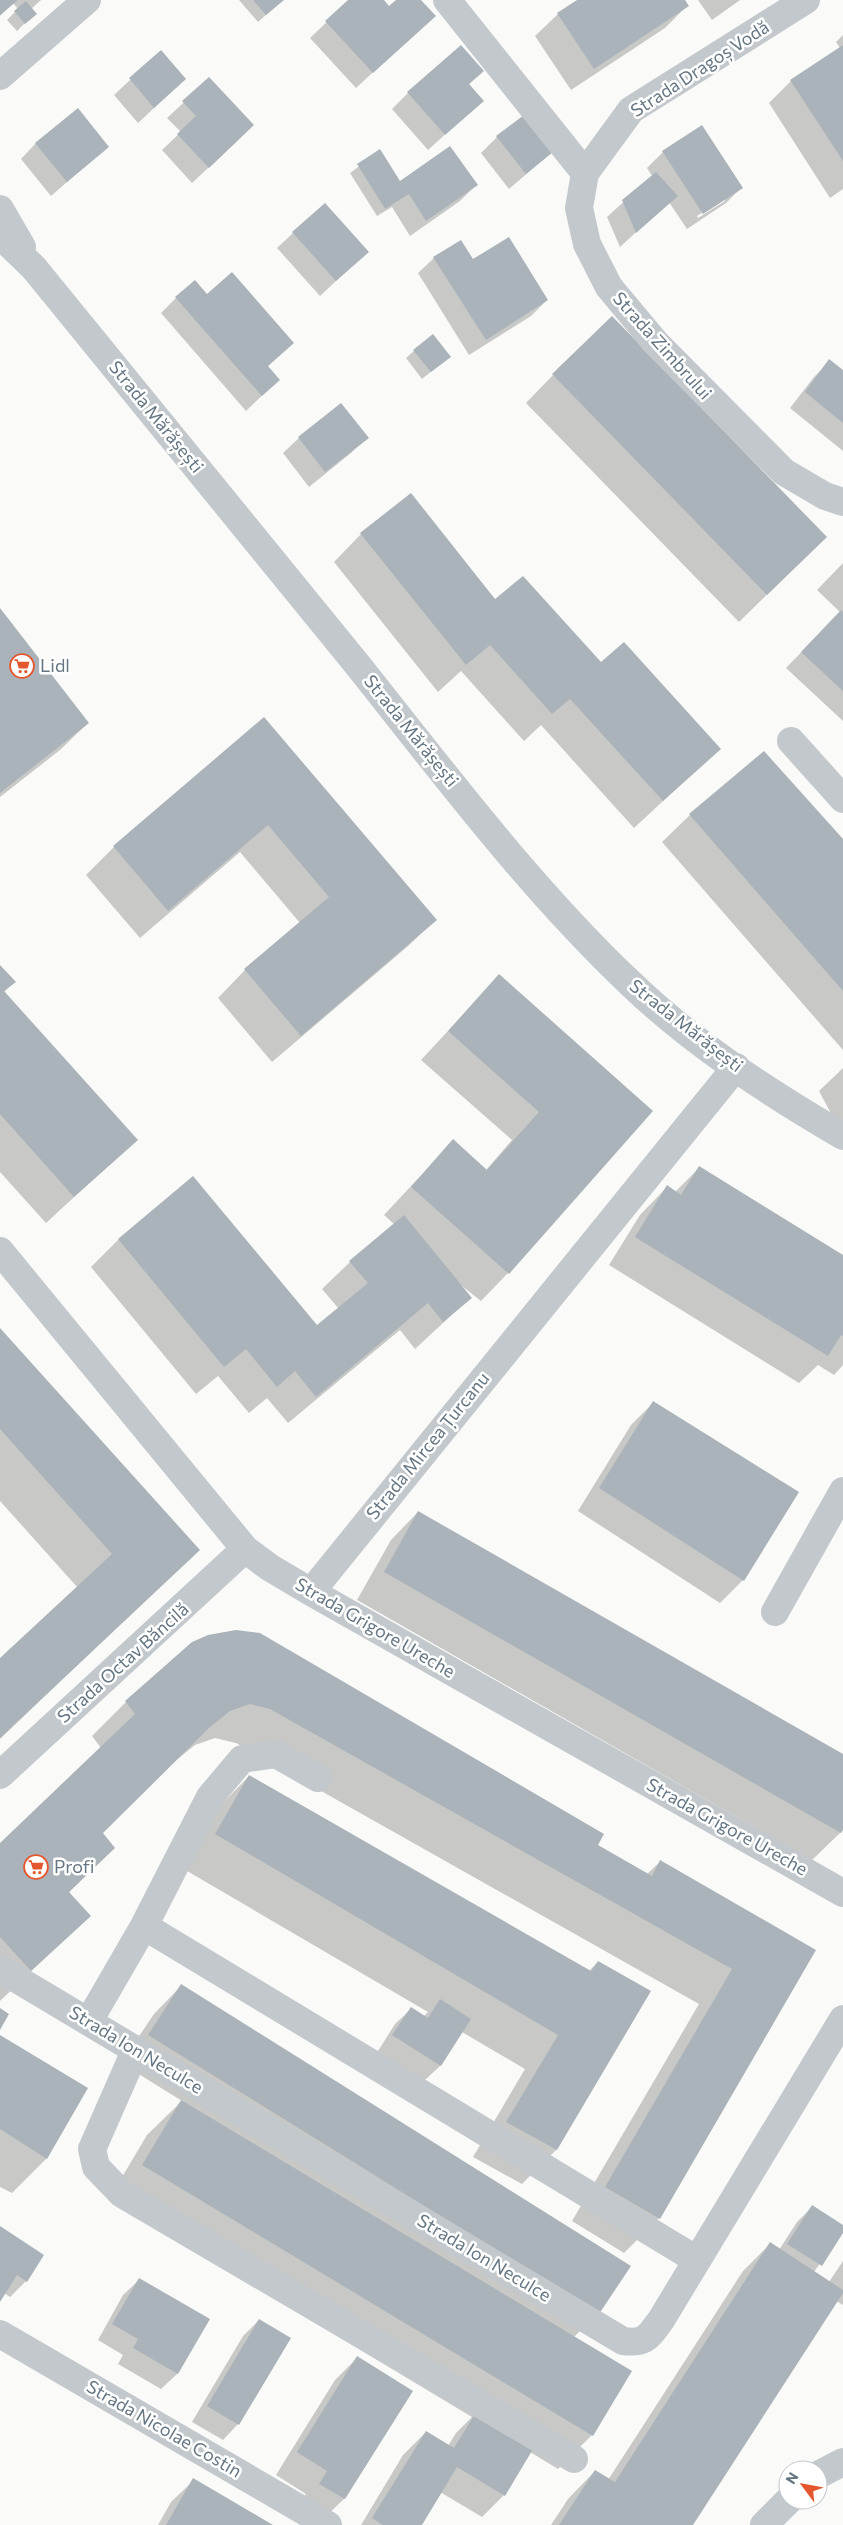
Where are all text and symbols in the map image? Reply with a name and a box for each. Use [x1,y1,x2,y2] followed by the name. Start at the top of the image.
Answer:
[626,15,773,122] street label: Strada Dragoș Vodă
[609,287,717,404] street label: Strada Zimbrului
[104,356,209,478] street label: Strada Mărășești
[9,653,35,679] supermarket icon: Lidl
[40,654,70,676] place label: Lidl
[359,670,464,792] street label: Strada Mărășești
[625,974,748,1077] street label: Strada Mărășești
[361,1367,494,1524] street label: Strada Mircea Țurcanu
[292,1572,459,1682] street label: Strada Grigore Ureche
[52,1598,192,1727] street label: Strada Octav Băncilă
[643,1773,812,1880] street label: Strada Grigore Ureche
[23,1854,49,1880] supermarket icon: Profi
[54,1855,95,1877] place label: Profi
[66,2001,207,2098] street label: Strada Ion Neculce
[414,2209,555,2306] street label: Strada Ion Neculce
[83,2375,246,2482] street label: Strada Nicolae Costin
[778,2460,828,2510] north arrow
[782,2469,802,2487] text: N

